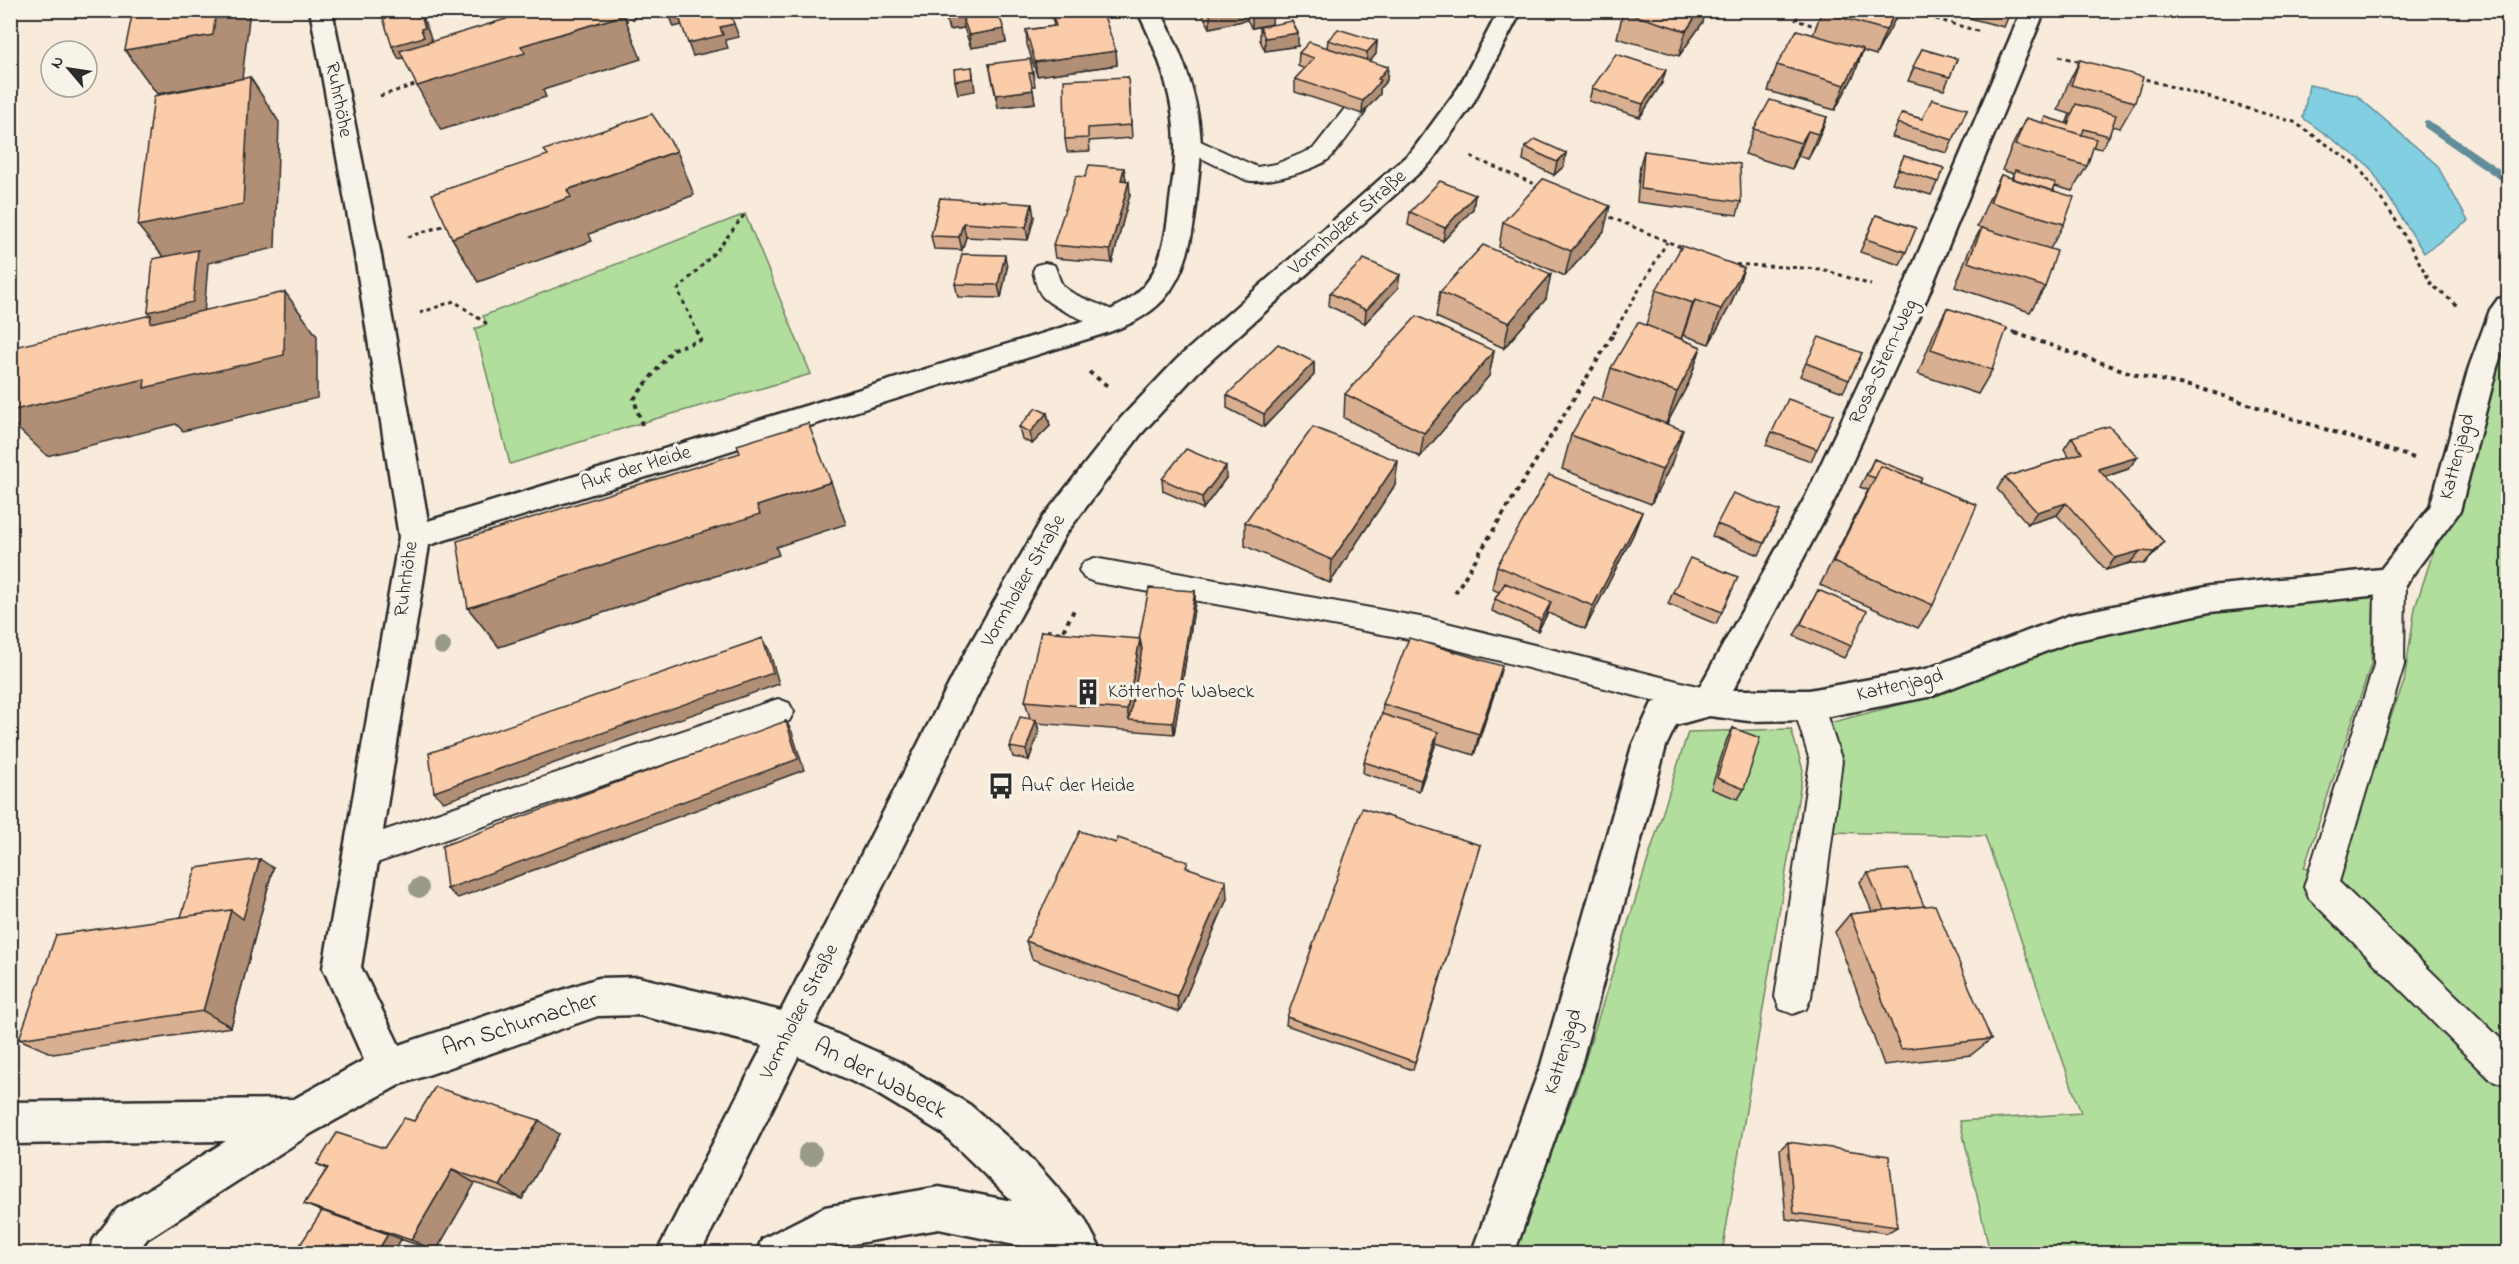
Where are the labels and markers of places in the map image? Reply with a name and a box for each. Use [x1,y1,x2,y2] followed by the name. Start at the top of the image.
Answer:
[1073,677,1103,707] building icon: Kötterhof Wabeck
[1108,678,1255,707] place label: Kötterhof Wabeck
[986,771,1016,801] bus stop icon: Auf der Heide
[1021,772,1135,801] place label: Auf der Heide

